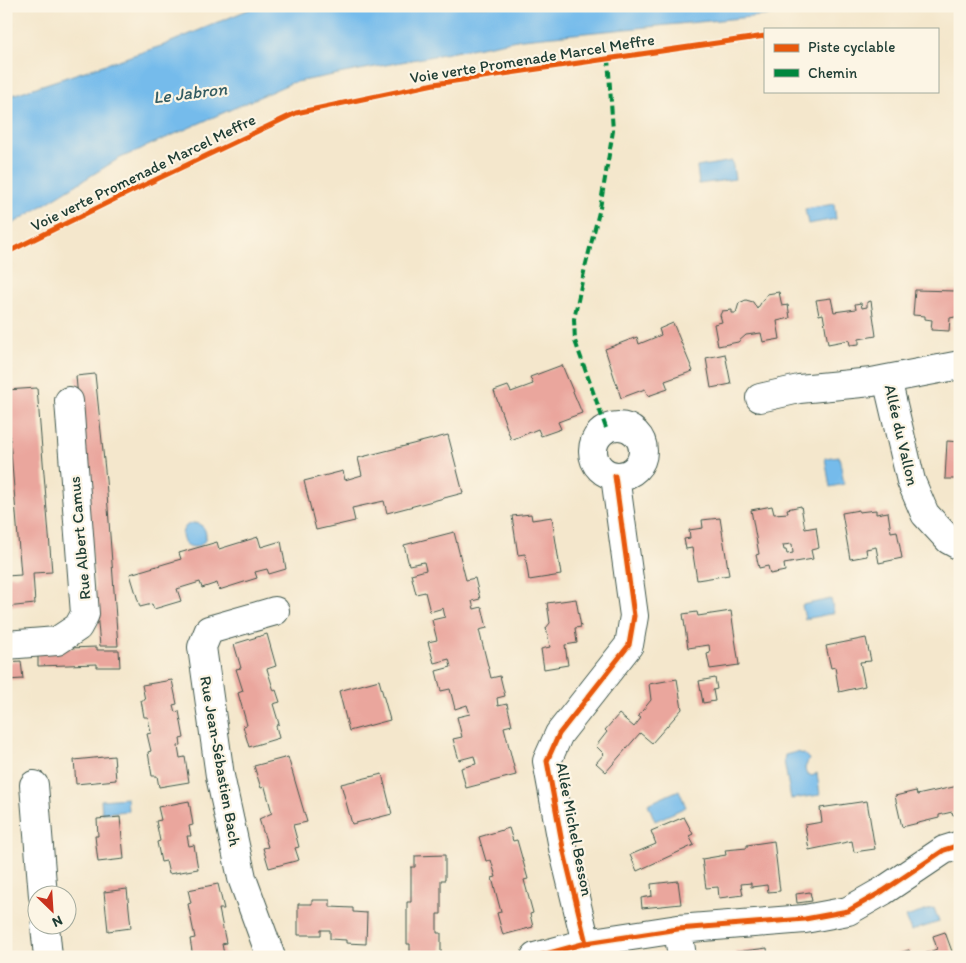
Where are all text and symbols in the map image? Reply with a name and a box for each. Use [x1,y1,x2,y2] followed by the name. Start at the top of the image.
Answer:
[764,28,938,92] legend
[408,30,656,87] street label: Voie verte Promenade Marcel Meffre
[808,38,895,56] text: Piste cyclable
[808,64,858,82] text: Chemin
[152,77,229,108] water label: Le Jabron
[28,110,259,235] street label: Voie verte Promenade Marcel Meffre
[881,383,922,488] street label: Allée du Vallon
[65,475,94,601] street label: Rue Albert Camus
[196,674,245,848] street label: Rue Jean-Sébastien Bach
[552,761,597,898] street label: Allée Michel Besson
[28,886,78,936] north arrow
[49,912,65,931] text: N

